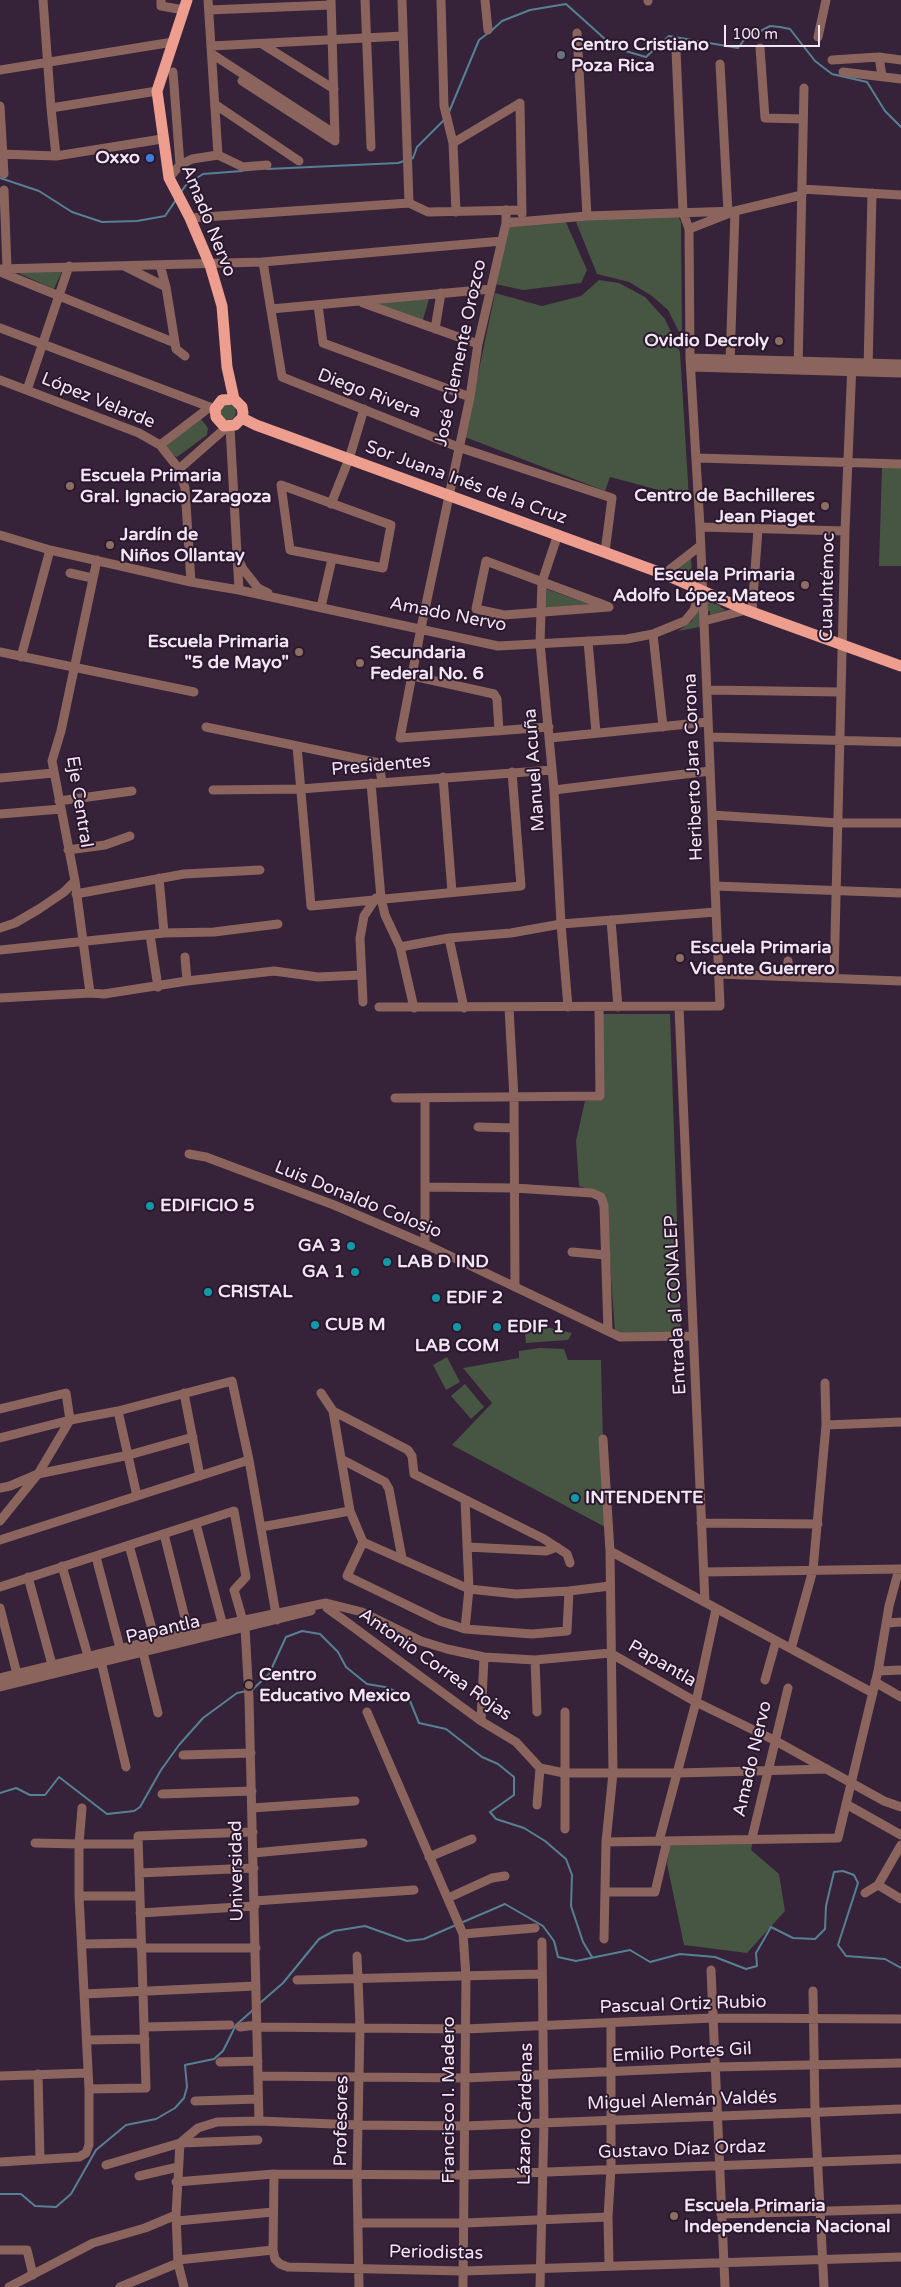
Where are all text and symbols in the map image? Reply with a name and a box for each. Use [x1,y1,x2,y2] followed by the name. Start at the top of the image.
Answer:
[726,15,822,47] scale bar
[732,25,778,43] text: 100 m
[571,34,709,76] place label: Centro Cristiano Poza Rica
[555,49,567,61] marker: Centro Cristiano Poza Rica
[95,147,140,169] place label: Oxxo
[144,152,156,164] marker: Oxxo
[176,162,240,280] street label: Amado Nervo
[431,258,491,448] street label: José Clemente Orozco
[644,330,769,352] place label: Ovidio Decroly
[773,335,785,347] marker: Ovidio Decroly
[314,364,424,424] street label: Diego Rivera
[38,368,158,434] street label: López Velarde
[362,436,570,530] street label: Sor Juana Inés de la Cruz
[80,465,271,508] place label: Escuela Primaria Gral. Ignacio Zaragoza
[64,480,76,492] marker: Escuela Primaria Gral. Ignacio Zaragoza
[634,485,815,528] place label: Centro de Bachilleres Jean Piaget
[819,500,831,512] marker: Centro de Bachilleres Jean Piaget
[120,524,245,566] place label: Jardín de Niños Ollantay
[816,532,840,642] street label: Cuauhtémoc
[104,539,116,551] marker: Jardín de Niños Ollantay
[613,564,795,606] place label: Escuela Primaria Adolfo López Mateos
[799,579,811,591] marker: Escuela Primaria Adolfo López Mateos
[388,593,508,637] street label: Amado Nervo
[148,631,289,674] place label: Escuela Primaria "5 de Mayo"
[370,642,484,684] place label: Secundaria Federal No. 6
[293,646,305,658] marker: Escuela Primaria "5 de Mayo"
[354,657,366,669] marker: Secundaria Federal No. 6
[680,673,708,861] street label: Heriberto Jara Corona
[520,708,550,832] street label: Manuel Acuña
[330,751,432,781] street label: Presidentes
[61,755,97,849] street label: Eje Central
[690,937,835,980] place label: Escuela Primaria Vicente Guerrero
[674,952,686,964] marker: Escuela Primaria Vicente Guerrero
[271,1157,445,1243] street label: Luis Donaldo Colosio
[160,1195,254,1217] place label: EDIFICIO 5
[144,1200,156,1212] marker: EDIFICIO 5
[661,1215,691,1395] street label: Entrada al CONALEP
[298,1235,341,1257] place label: GA 3
[345,1240,357,1252] marker: GA 3
[397,1251,489,1273] place label: LAB D IND
[381,1256,393,1268] marker: LAB D IND
[302,1261,345,1283] place label: GA 1
[349,1266,361,1278] marker: GA 1
[218,1281,293,1303] place label: CRISTAL
[202,1286,214,1298] marker: CRISTAL
[446,1287,503,1309] place label: EDIF 2
[430,1292,442,1304] marker: EDIF 2
[325,1314,386,1336] place label: CUB M
[507,1316,564,1338] place label: EDIF 1
[309,1319,321,1331] marker: CUB M
[451,1321,463,1333] marker: LAB COM
[491,1321,503,1333] marker: EDIF 1
[415,1335,499,1357] place label: LAB COM
[585,1487,703,1509] place label: INTENDENTE
[569,1492,581,1504] marker: INTENDENTE
[354,1604,516,1726] street label: Antonio Correa Rojas
[124,1611,202,1649] street label: Papantla
[624,1636,700,1692] street label: Papantla
[259,1664,410,1706] place label: Centro Educativo Mexico
[243,1679,255,1691] marker: Centro Educativo Mexico
[729,1699,777,1819] street label: Amado Nervo
[225,1820,249,1922] street label: Universidad
[599,1991,767,2019] street label: Pascual Ortiz Rubio
[438,2016,460,2184] street label: Francisco I. Madero
[612,2039,752,2067] street label: Emilio Portes Gil
[514,2043,538,2185] street label: Lázaro Cárdenas
[330,2075,354,2167] street label: Profesores
[587,2087,777,2115] street label: Miguel Alemán Valdés
[598,2136,766,2164] street label: Gustavo Díaz Ordaz
[684,2195,890,2238] place label: Escuela Primaria Independencia Nacional
[668,2210,680,2222] marker: Escuela Primaria Independencia Nacional
[389,2241,483,2265] street label: Periodistas

